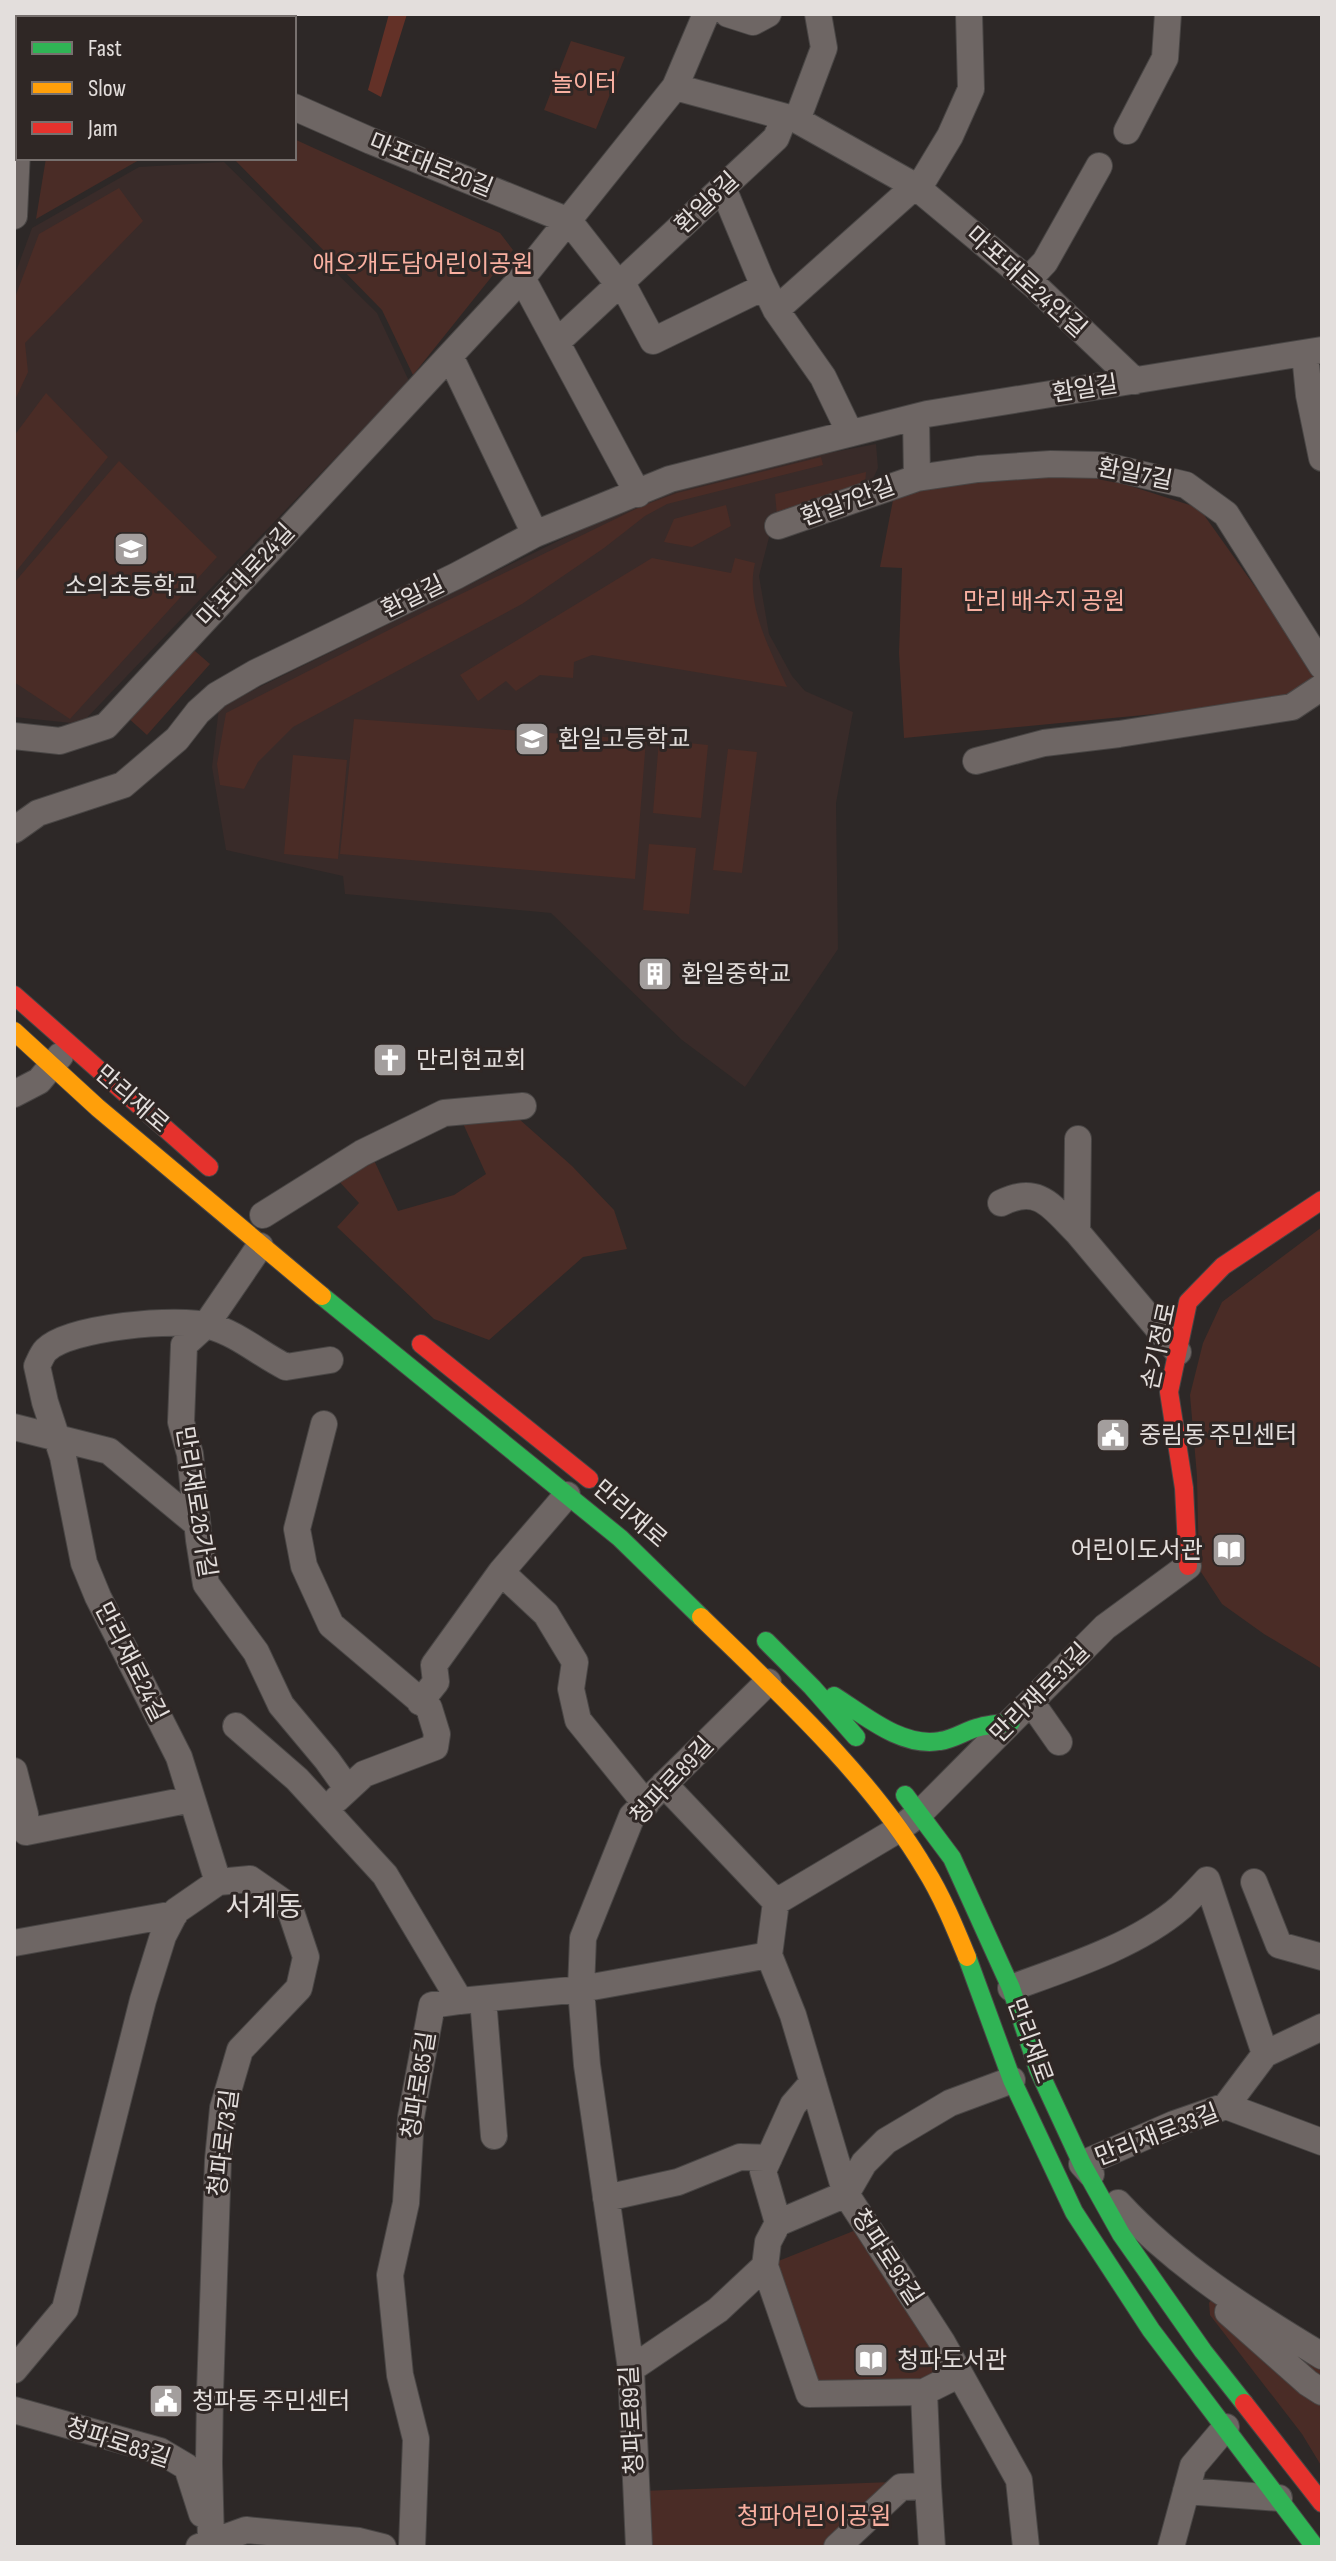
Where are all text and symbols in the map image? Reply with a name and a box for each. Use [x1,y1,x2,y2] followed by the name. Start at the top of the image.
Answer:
[16,16,296,160] legend
[88,34,122,63] text: Fast
[551,69,617,98] park label: 놀이터
[88,74,126,103] text: Slow
[87,114,118,143] text: Jam
[365,127,497,203] street label: 마포대로20길
[669,166,745,240] street label: 환일8길
[960,220,1092,344] street label: 마포대로24안길
[313,250,533,279] park label: 애오개도담어린이공원
[1050,369,1120,409] street label: 환일길
[1095,453,1175,495] street label: 환일7길
[797,472,899,532] street label: 환일7안길
[191,518,301,632] street label: 마포대로24길
[112,530,150,568] school or university icon: 소의초등학교
[377,569,449,625] street label: 환일길
[65,572,197,601] place label: 소의초등학교
[963,587,1125,616] park label: 만리 배수지 공원
[513,720,551,758] school or university icon: 환일고등학교
[558,725,690,754] place label: 환일고등학교
[636,955,674,993] building icon: 환일중학교
[681,960,791,989] place label: 환일중학교
[371,1041,409,1079] church icon: 만리현교회
[416,1046,526,1075] place label: 만리현교회
[89,1059,175,1139] street label: 만리재로
[1136,1300,1182,1392] street label: 손기정로
[1094,1416,1132,1454] public building icon: 중림동 주민센터
[1139,1421,1297,1450] place label: 중림동 주민센터
[170,1424,222,1580] street label: 만리재로26가길
[587,1474,673,1554] street label: 만리재로
[1210,1531,1248,1569] library icon: 어린이도서관
[1071,1536,1203,1565] place label: 어린이도서관
[89,1597,173,1727] street label: 만리재로24길
[984,1637,1096,1749] street label: 만리재로31길
[624,1731,720,1831] street label: 청파로89길
[225,1891,303,1924] district label: 서계동
[1001,1995,1059,2087] street label: 만리재로
[396,2029,442,2141] street label: 청파로85길
[203,2088,245,2198] street label: 청파로73길
[1091,2098,1223,2172] street label: 만리재로33길
[845,2203,929,2311] street label: 청파로93길
[852,2341,890,2379] library icon: 청파도서관
[897,2346,1007,2375] place label: 청파도서관
[615,2365,649,2475] street label: 청파로89길
[147,2382,185,2420] public building icon: 청파동 주민센터
[192,2387,350,2416] place label: 청파동 주민센터
[62,2412,174,2474] street label: 청파로83길
[737,2502,891,2531] park label: 청파어린이공원

